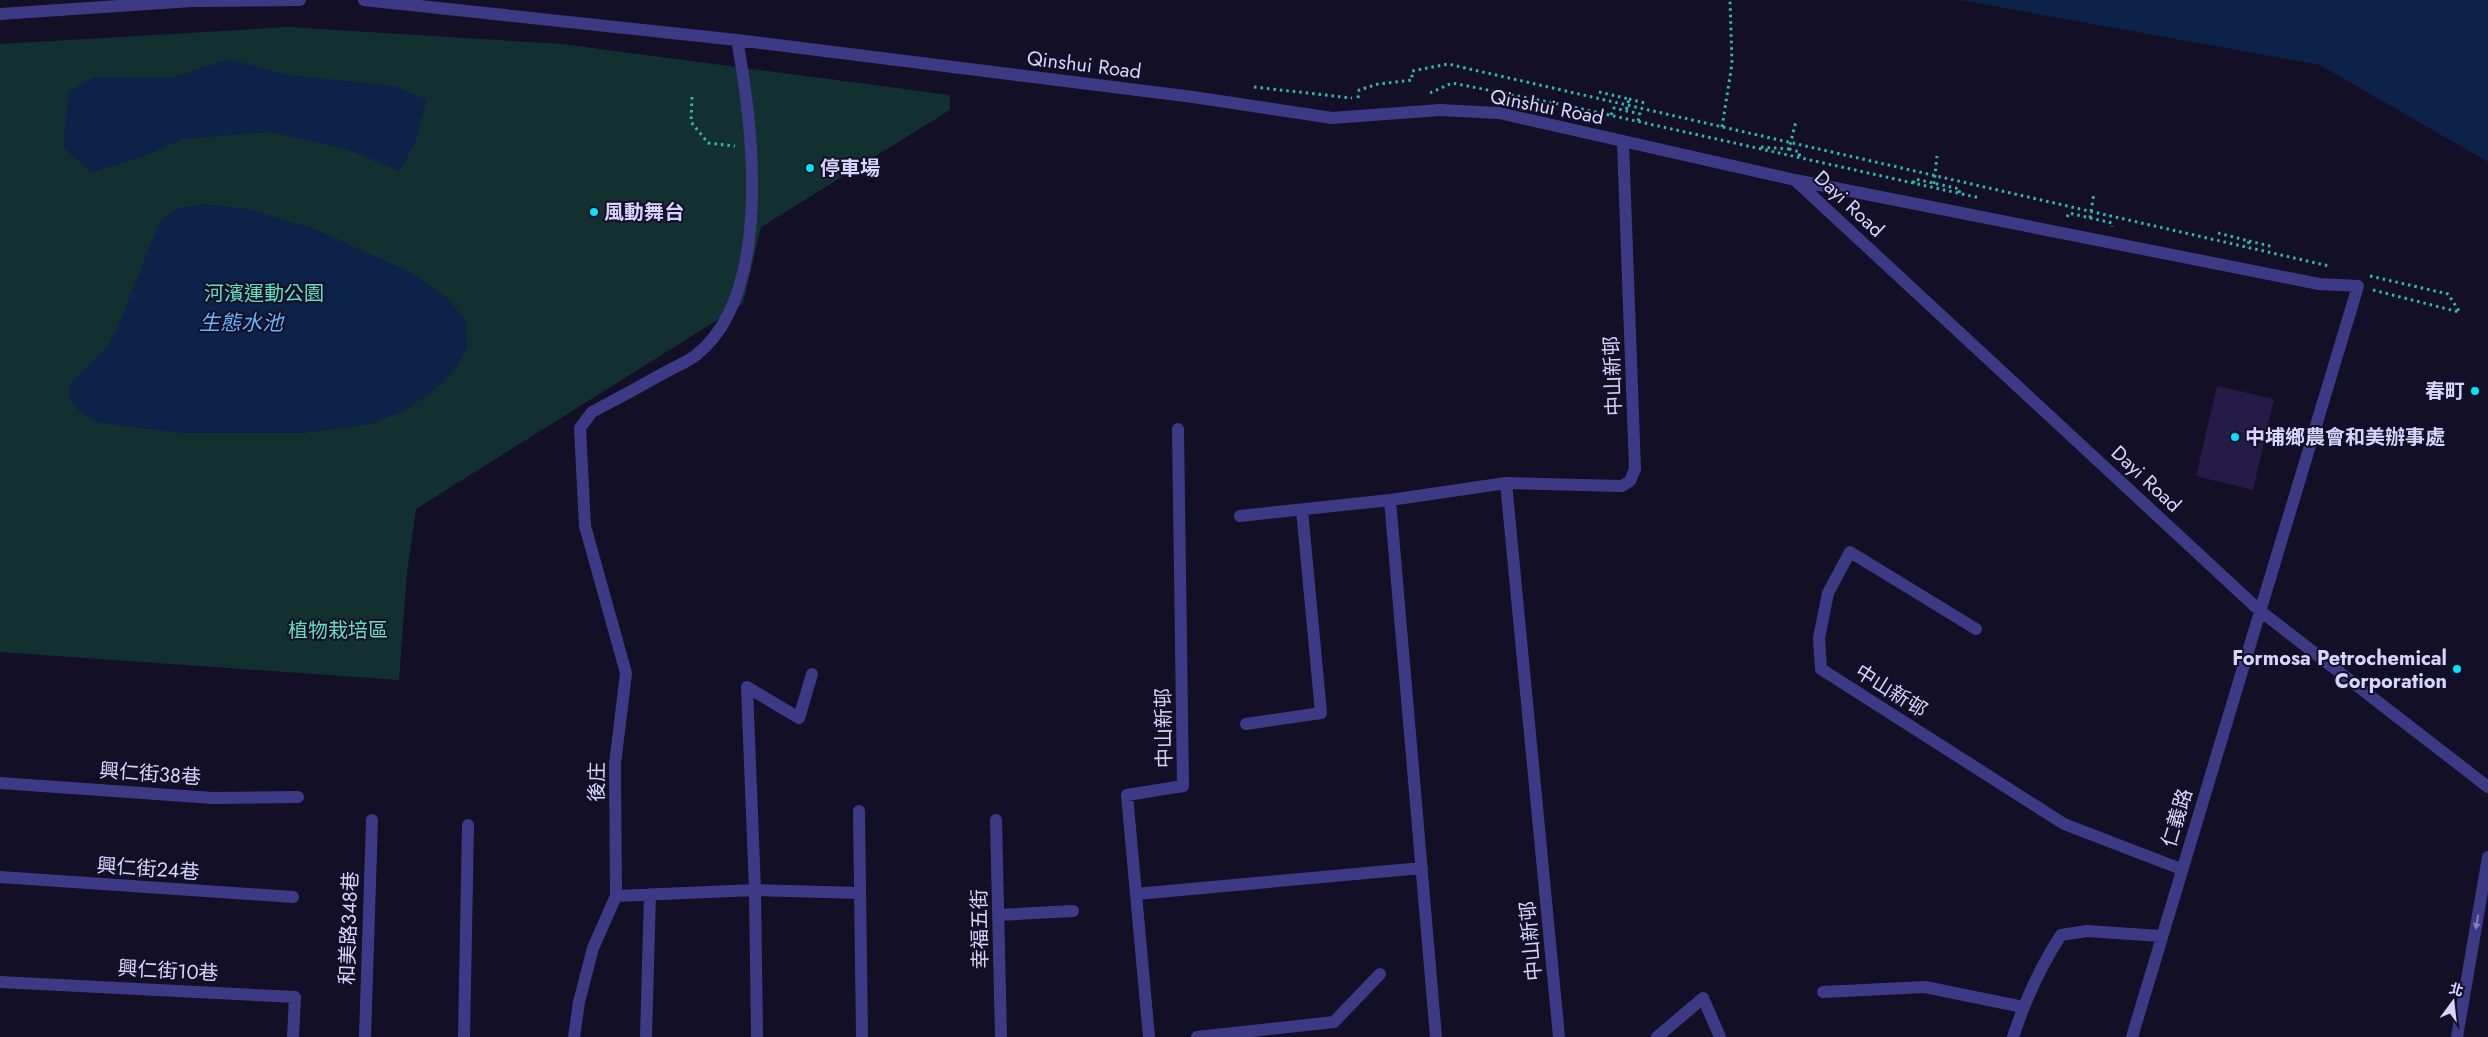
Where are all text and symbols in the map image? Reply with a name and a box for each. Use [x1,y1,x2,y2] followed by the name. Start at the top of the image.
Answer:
[1025,44,1143,86] street label: Qinshui Road
[1488,82,1606,132] street label: Qinshui Road
[820,154,880,183] place label: 停車場
[804,162,816,174] marker: 停車場
[1808,164,1890,244] street label: Dayi Road
[604,198,684,227] place label: 風動舞台
[588,206,600,218] marker: 風動舞台
[204,279,324,308] park label: 河濱運動公園
[199,308,285,338] water label: 生態水池
[1597,336,1629,416] street label: 中山新邨
[2425,377,2465,406] place label: 春町
[2469,385,2481,397] marker: 春町
[2245,423,2445,452] place label: 中埔鄉農會和美辦事處
[2229,431,2241,443] marker: 中埔鄉農會和美辦事處
[2105,439,2187,519] street label: Dayi Road
[288,616,388,645] park label: 植物栽培區
[2232,644,2447,696] place label: Formosa Petrochemical Corporation
[1849,658,1933,724] street label: 中山新邨
[2451,663,2463,675] marker: Formosa Petrochemical Corporation
[1149,688,1179,768] street label: 中山新邨
[98,756,202,792] street label: 興仁街38巷
[582,762,612,802] street label: 後庄
[2154,785,2200,851] street label: 仁義路
[96,851,200,887] street label: 興仁街24巷
[333,871,365,985] street label: 和美路348巷
[965,889,995,969] street label: 幸福五街
[1513,900,1549,982] street label: 中山新邨
[2472,914,2480,930] one-way arrow
[117,954,219,988] street label: 興仁街10巷
[2428,977,2478,1027] north arrow
[2447,978,2466,1001] text: 北

